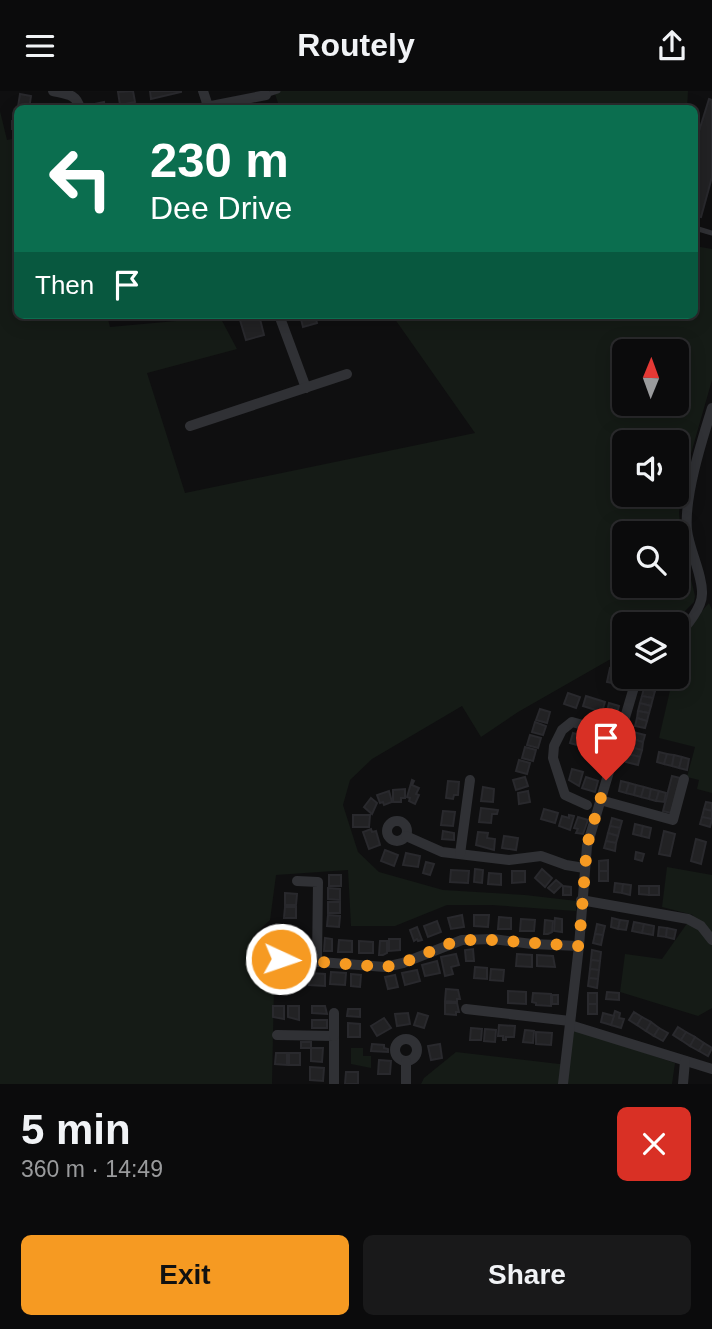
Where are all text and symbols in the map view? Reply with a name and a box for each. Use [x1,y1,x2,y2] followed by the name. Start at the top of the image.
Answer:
[21,27,59,65] icon: menu
[297,27,415,63] text: Routely
[653,27,691,65] icon: share
[35,133,126,224] icon: left
[150,133,289,187] text: 230 m
[150,190,292,226] text: Dee Drive
[108,266,146,304] icon: arrive
[35,270,94,300] text: Then
[612,339,690,417] north arrow
[612,339,689,689] map controls
[612,430,689,507] button: sound
[612,521,689,598] button: search
[612,612,689,689] button: layers
[576,708,636,780] pin
[587,719,625,757] icon: arrive
[244,922,318,996] position arrow
[21,1106,131,1153] text: 5 min
[617,1107,691,1181] button: close
[21,1156,163,1182] text: 360 m · 14:49
[21,1235,349,1315] button: Exit
[363,1235,691,1315] button: Share

